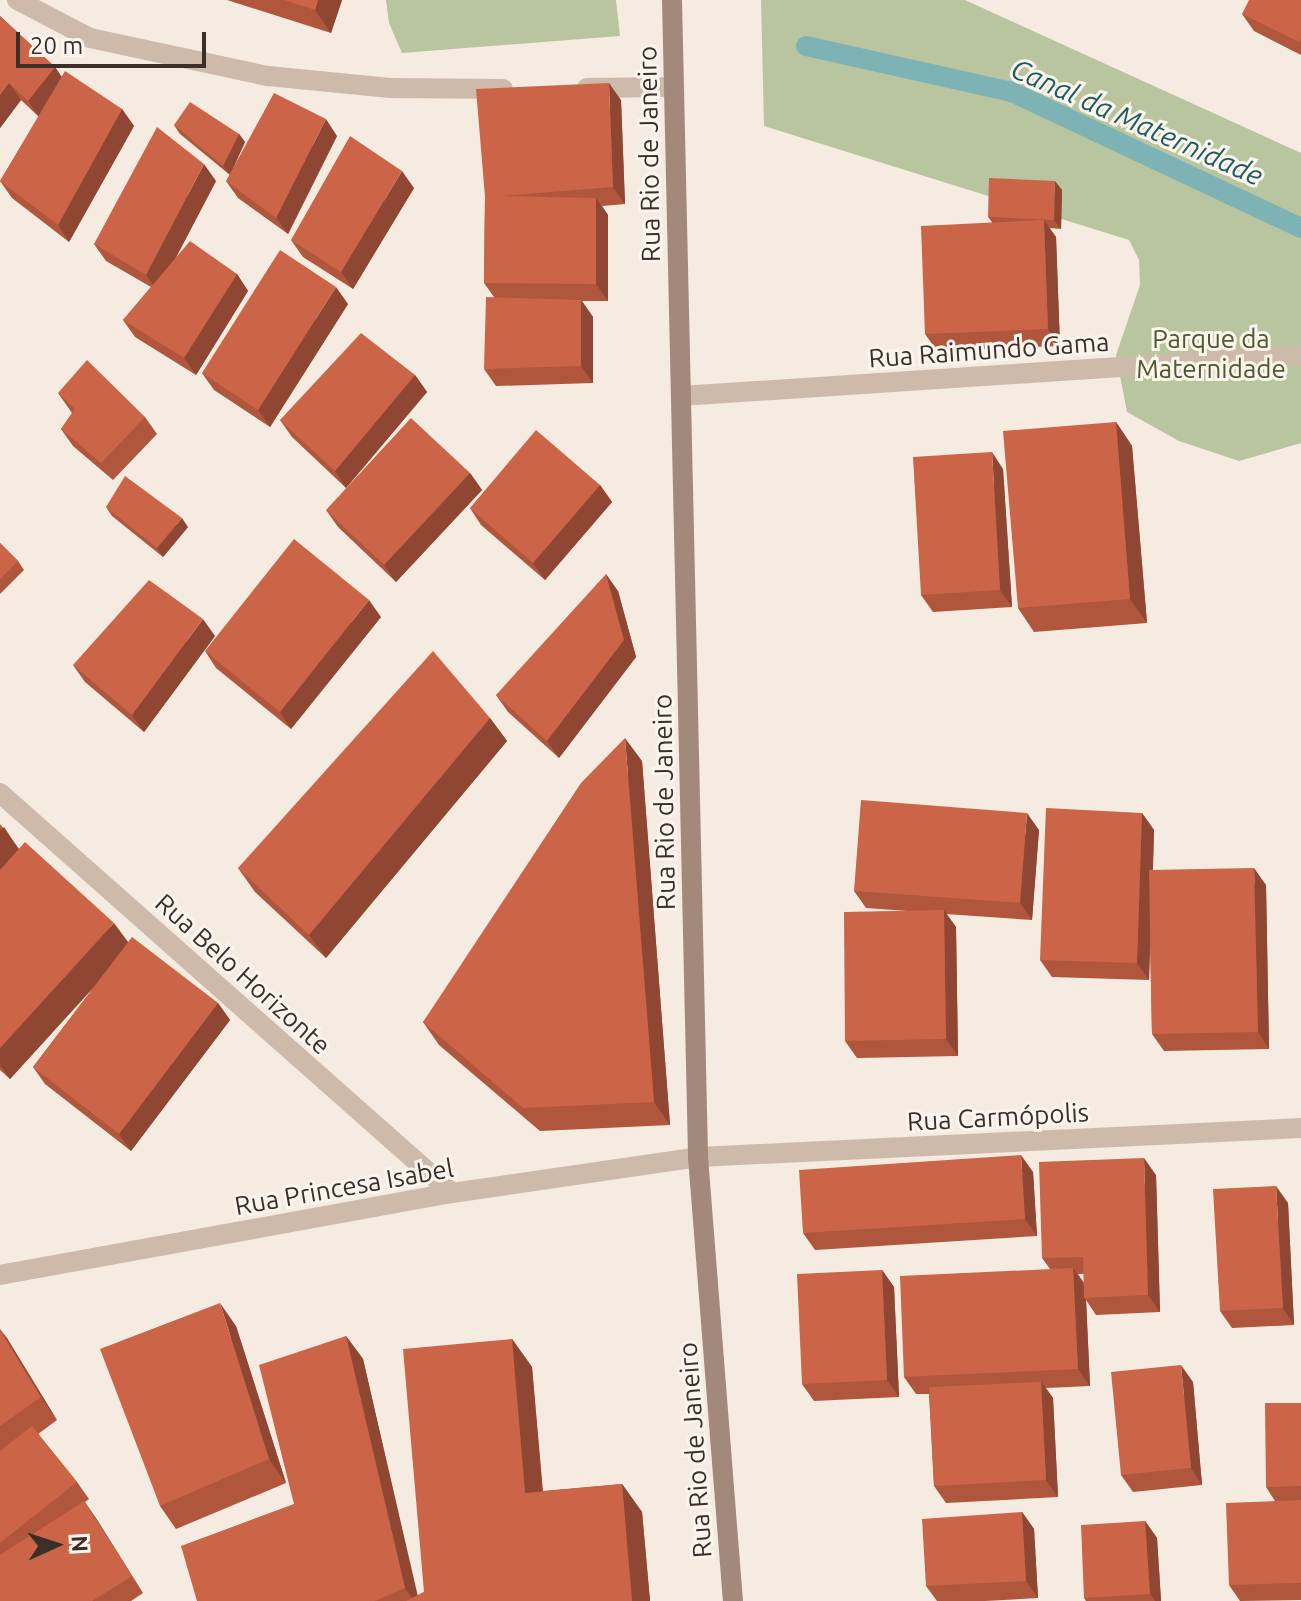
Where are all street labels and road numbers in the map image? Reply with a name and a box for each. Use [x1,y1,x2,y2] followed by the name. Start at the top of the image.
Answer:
[632,46,666,262] street label: Rua Rio de Janeiro
[868,326,1110,374] street label: Rua Raimundo Gama
[647,694,681,910] street label: Rua Rio de Janeiro
[149,887,337,1061] street label: Rua Belo Horizonte
[906,1097,1090,1137] street label: Rua Carmópolis
[232,1152,456,1222] street label: Rua Princesa Isabel
[672,1341,718,1559] street label: Rua Rio de Janeiro

